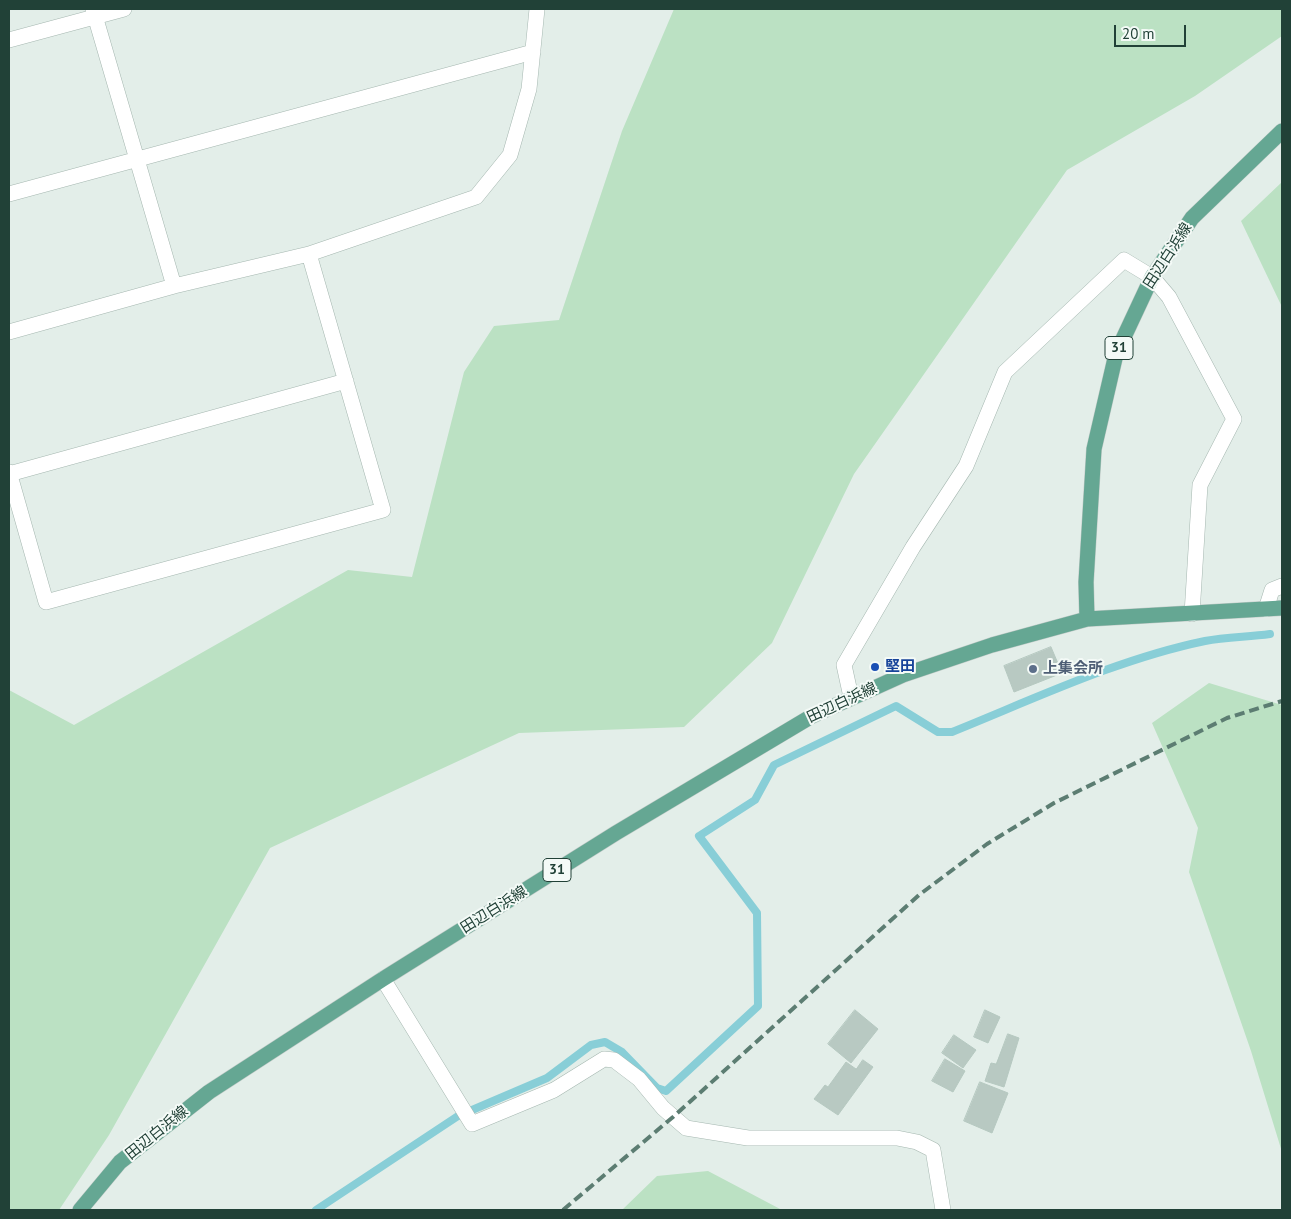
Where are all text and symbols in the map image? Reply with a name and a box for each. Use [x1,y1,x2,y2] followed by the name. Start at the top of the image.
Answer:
[1116,15,1188,47] scale bar
[1122,24,1155,43] text: 20 m
[1140,220,1196,292] street label: 田辺白浜線
[1105,336,1133,359] road number: 31
[885,658,915,676] place label: 堅田
[1043,660,1103,678] place label: 上集会所
[869,661,881,673] marker: 堅田
[1027,663,1039,675] marker: 上集会所
[804,679,880,727] street label: 田辺白浜線
[543,858,571,882] road number: 31
[457,882,531,938] street label: 田辺白浜線
[122,1102,192,1164] street label: 田辺白浜線

